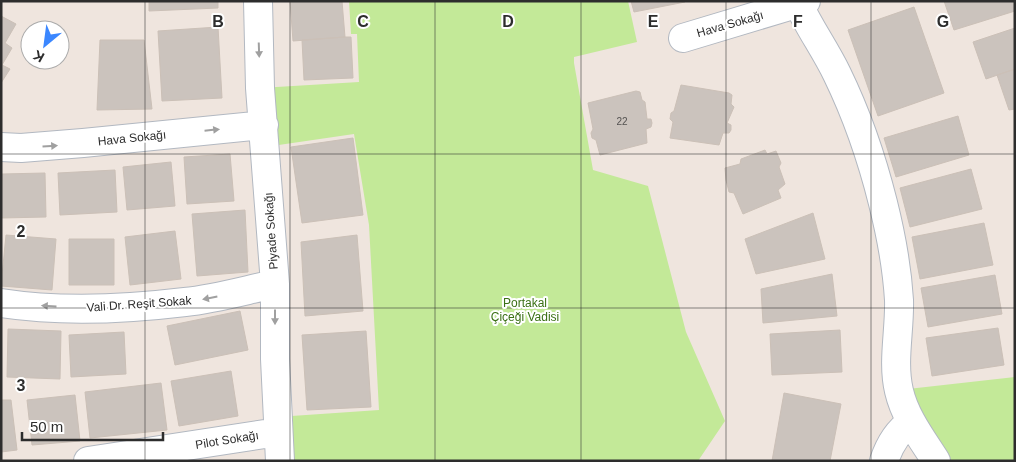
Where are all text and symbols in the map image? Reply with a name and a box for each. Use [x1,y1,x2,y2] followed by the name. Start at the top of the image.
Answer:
[695,8,765,40] street label: Hava Sokağı
[212,13,224,30] text: B
[357,13,369,30] text: C
[502,13,514,30] text: D
[648,13,659,30] text: E
[793,13,803,30] text: F
[937,13,949,30] text: G
[20,20,70,70] north arrow
[256,42,264,58] one-way arrow
[30,47,47,66] text: K
[616,116,628,127] house number: 22
[204,126,220,134] one-way arrow
[97,127,167,149] street label: Hava Sokağı
[42,141,58,149] one-way arrow
[261,192,281,270] street label: Piyade Sokağı
[17,223,26,240] text: 2
[86,293,193,315] street label: Vali Dr. Reşit Sokak
[202,294,218,302] one-way arrow
[491,296,559,324] park label: Portakal Çiçeği Vadisi
[40,302,56,310] one-way arrow
[271,309,279,325] one-way arrow
[17,377,26,394] text: 3
[22,410,164,442] scale bar
[30,418,63,435] text: 50 m
[194,428,260,452] street label: Pilot Sokağı

